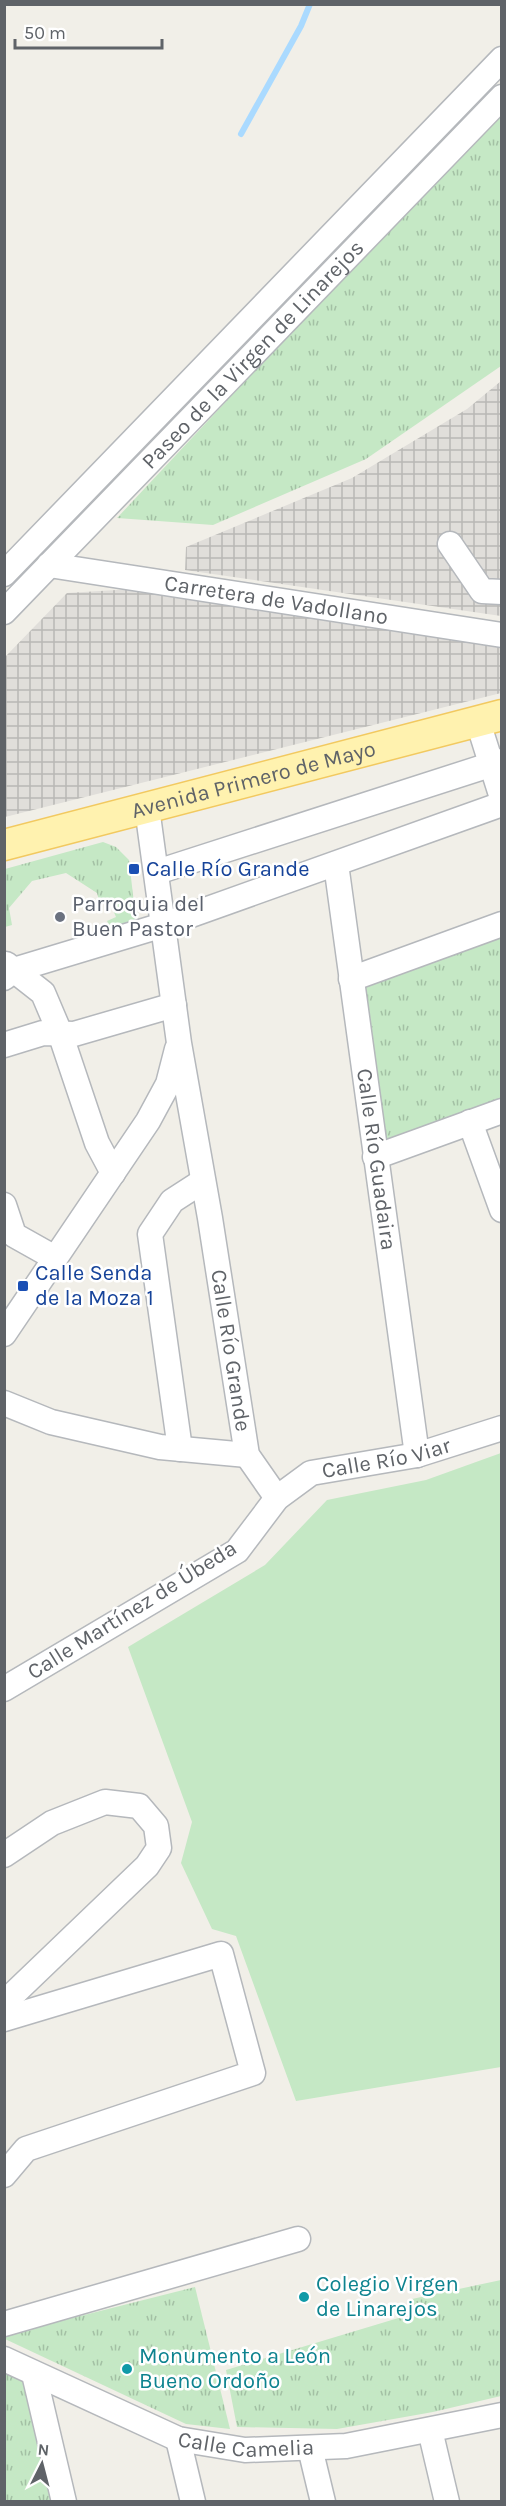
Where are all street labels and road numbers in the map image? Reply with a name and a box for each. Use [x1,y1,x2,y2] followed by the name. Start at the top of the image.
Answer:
[136,235,369,474] street label: Paseo de la Virgen de Linarejos
[163,570,390,630] street label: Carretera de Vadollano
[129,736,378,824] street label: Avenida Primero de Mayo
[351,1067,402,1252] street label: Calle Río Guadaira
[205,1268,256,1433] street label: Calle Río Grande
[320,1432,454,1484] street label: Calle Río Viar
[22,1534,241,1685] street label: Calle Martínez de Úbeda
[176,2426,315,2463] street label: Calle Camelia

